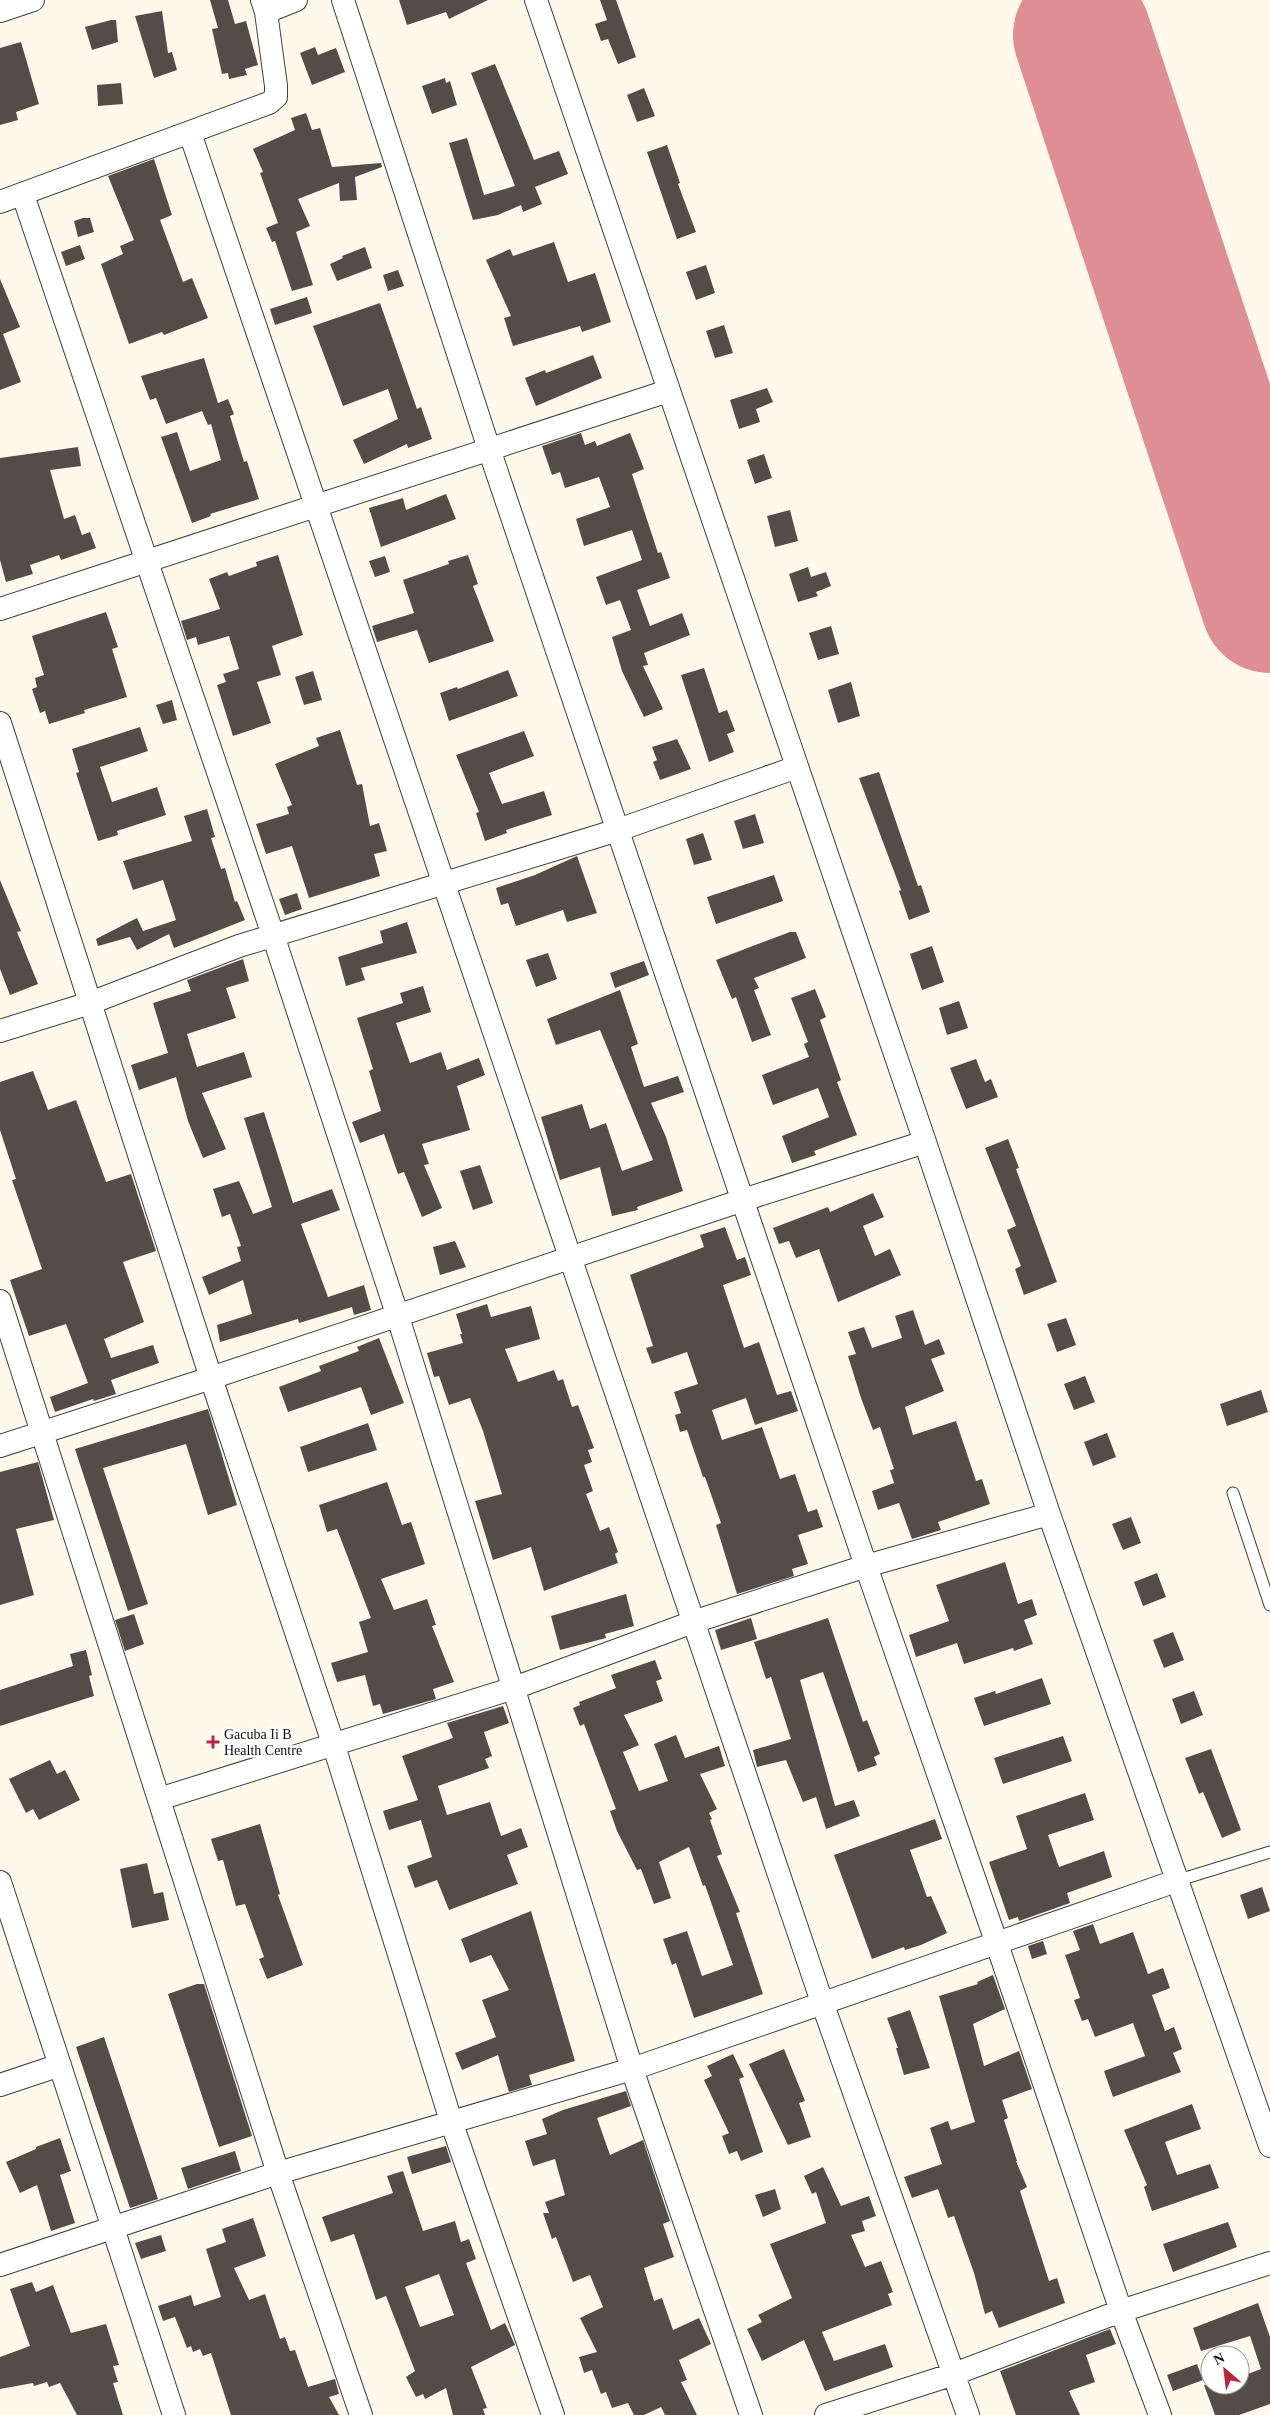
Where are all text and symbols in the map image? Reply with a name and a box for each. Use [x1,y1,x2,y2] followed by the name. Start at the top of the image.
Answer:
[224,1727,302,1758] place label: Gacuba Ii B Health Centre
[206,1735,220,1749] marker: Gacuba Ii B Health Centre
[1200,2345,1250,2395] north arrow
[1211,2350,1227,2368] text: N

